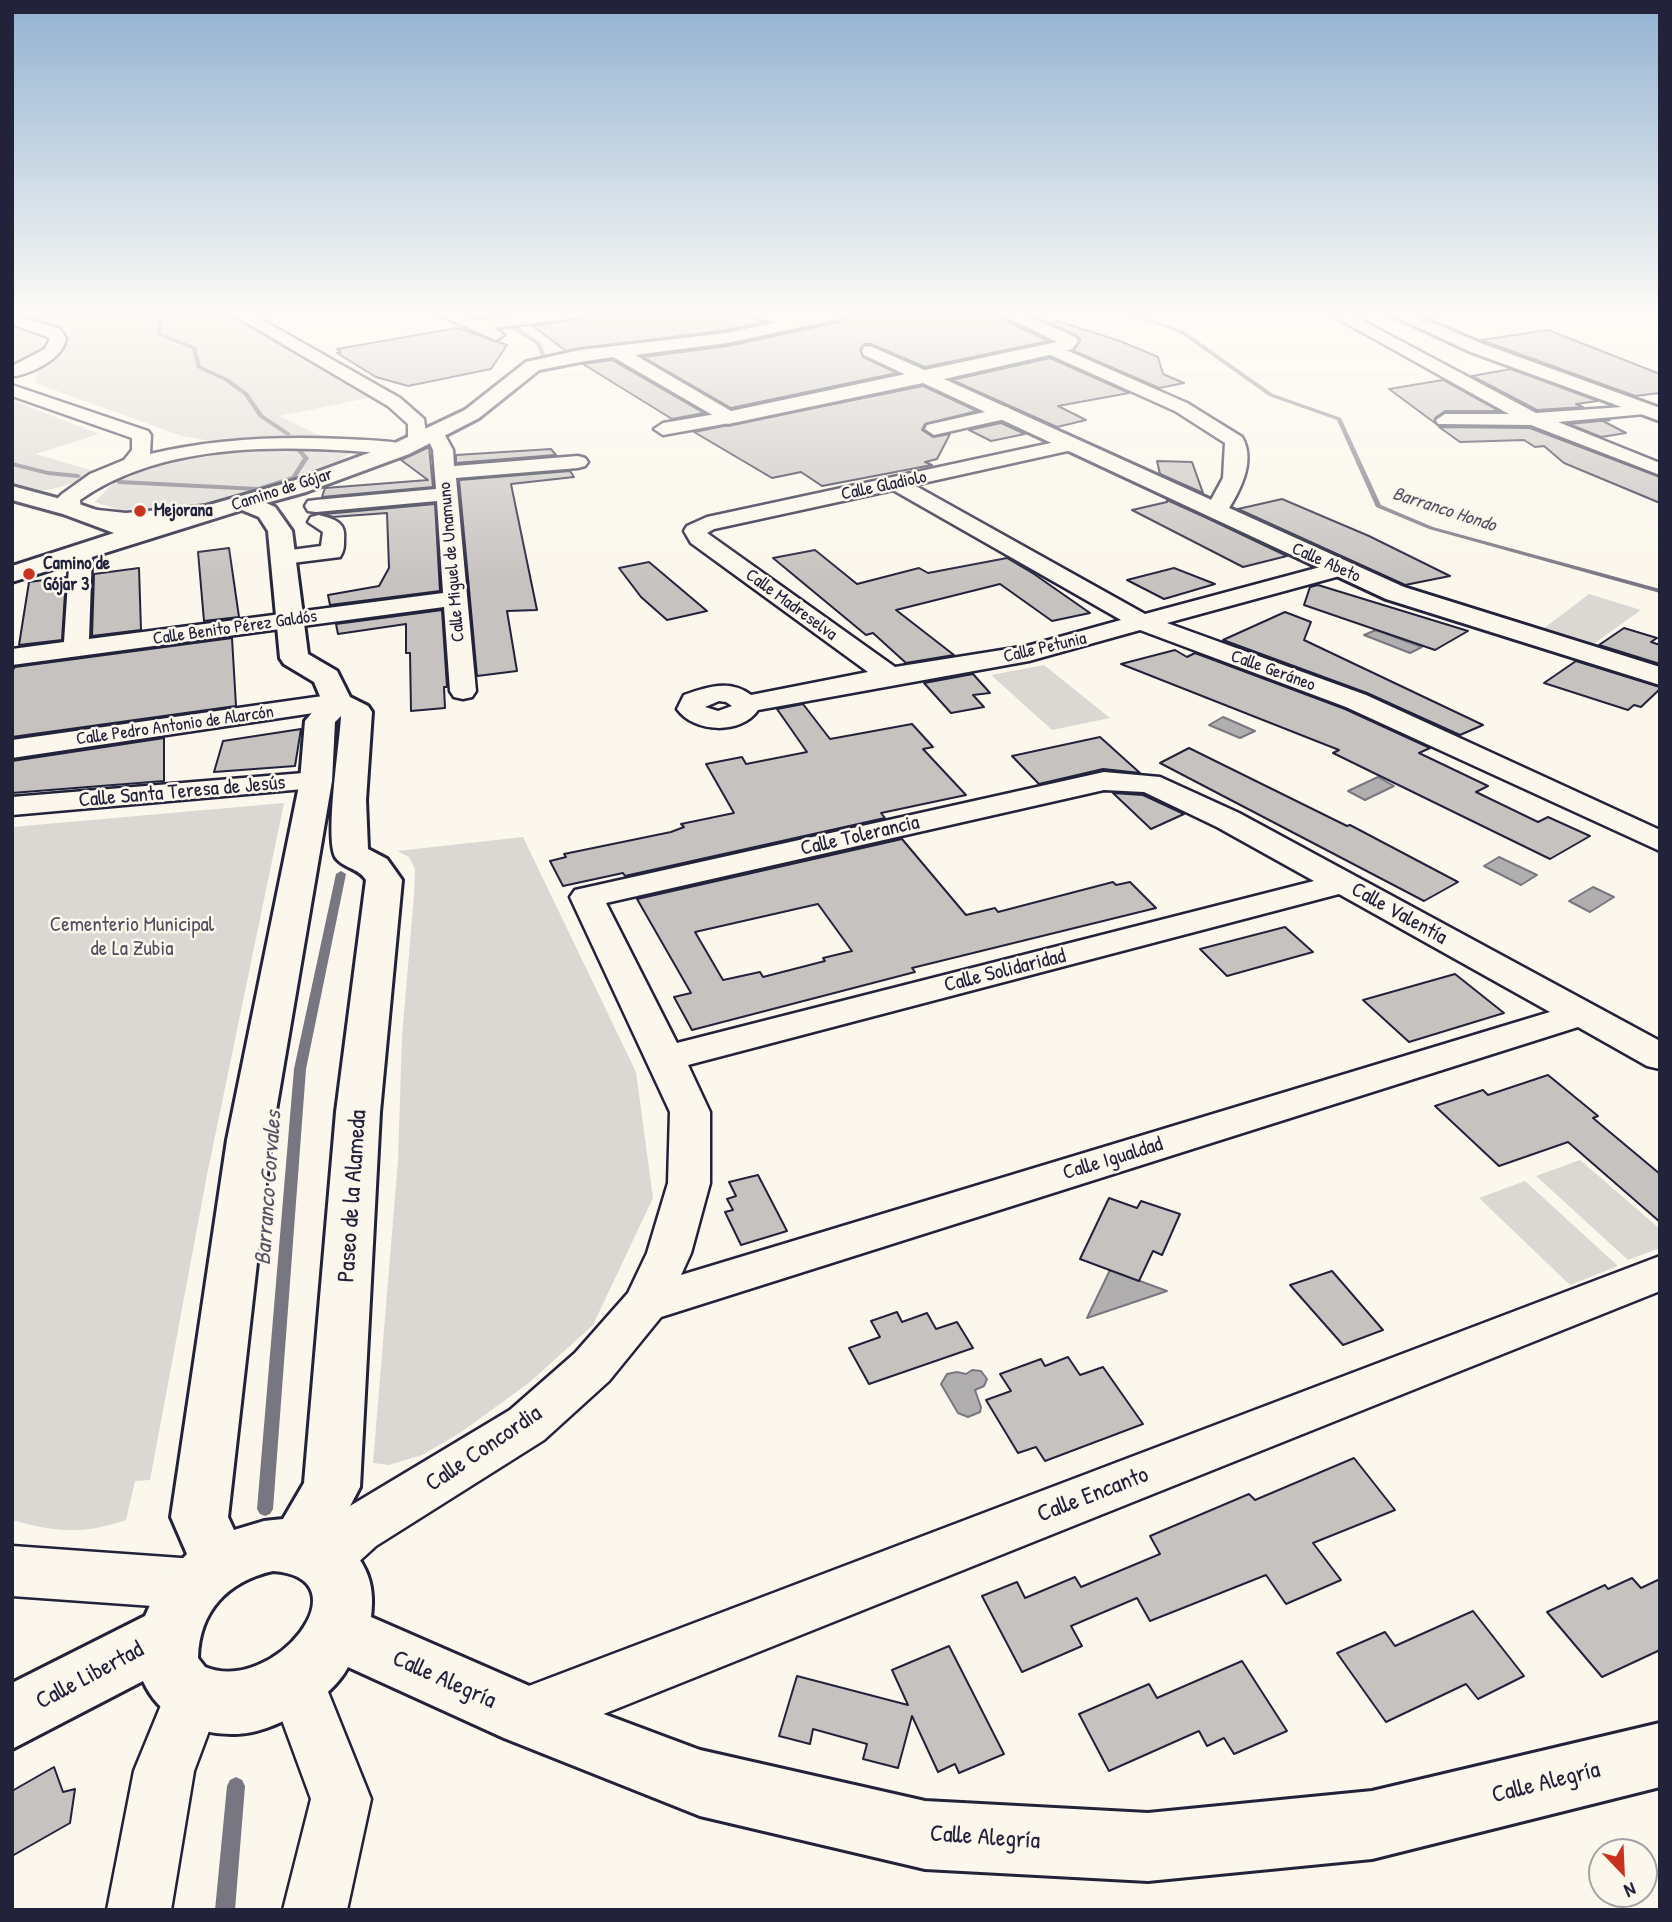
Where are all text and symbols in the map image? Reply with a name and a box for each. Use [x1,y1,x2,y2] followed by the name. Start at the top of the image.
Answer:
[229,463,335,517] street label: Camino de Gójar
[839,466,929,506] street label: Calle Gladiolo
[434,481,470,643] street label: Calle Miguel de Unamuno
[1389,483,1499,537] water label: Barranco Hondo
[154,500,213,522] place label: Mejorana
[132,503,148,519] marker: Mejorana
[1288,538,1364,588] street label: Calle Abeto
[43,553,110,596] place label: Camino de Gójar 3
[741,565,841,645] street label: Calle Madreselva
[21,566,37,582] marker: Camino de Gójar 3
[152,606,318,650] street label: Calle Benito Pérez Galdós
[1001,628,1089,668] street label: Calle Petunia
[1228,646,1318,696] street label: Calle Geráneo
[75,701,275,751] street label: Calle Pedro Antonio de Alarcón
[78,770,286,814] street label: Calle Santa Teresa de Jesús
[798,810,922,862] street label: Calle Tolerancia
[1347,877,1451,951] street label: Calle Valentía
[50,912,214,962] park label: Cementerio Municipal de La Zubia
[942,944,1068,998] street label: Calle Solidaridad
[333,1109,373,1283] street label: Paseo de la Alameda
[250,1110,288,1266] water label: Barranco Corvales
[1060,1132,1166,1186] street label: Calle Igualdad
[420,1400,548,1498] street label: Calle Concordia
[1033,1461,1153,1529] street label: Calle Encanto
[31,1636,149,1716] street label: Calle Libertad
[388,1644,500,1716] street label: Calle Alegría
[1489,1756,1603,1810] street label: Calle Alegría
[929,1820,1041,1856] street label: Calle Alegría
[1588,1838,1658,1908] north arrow
[1621,1877,1640,1904] text: N

